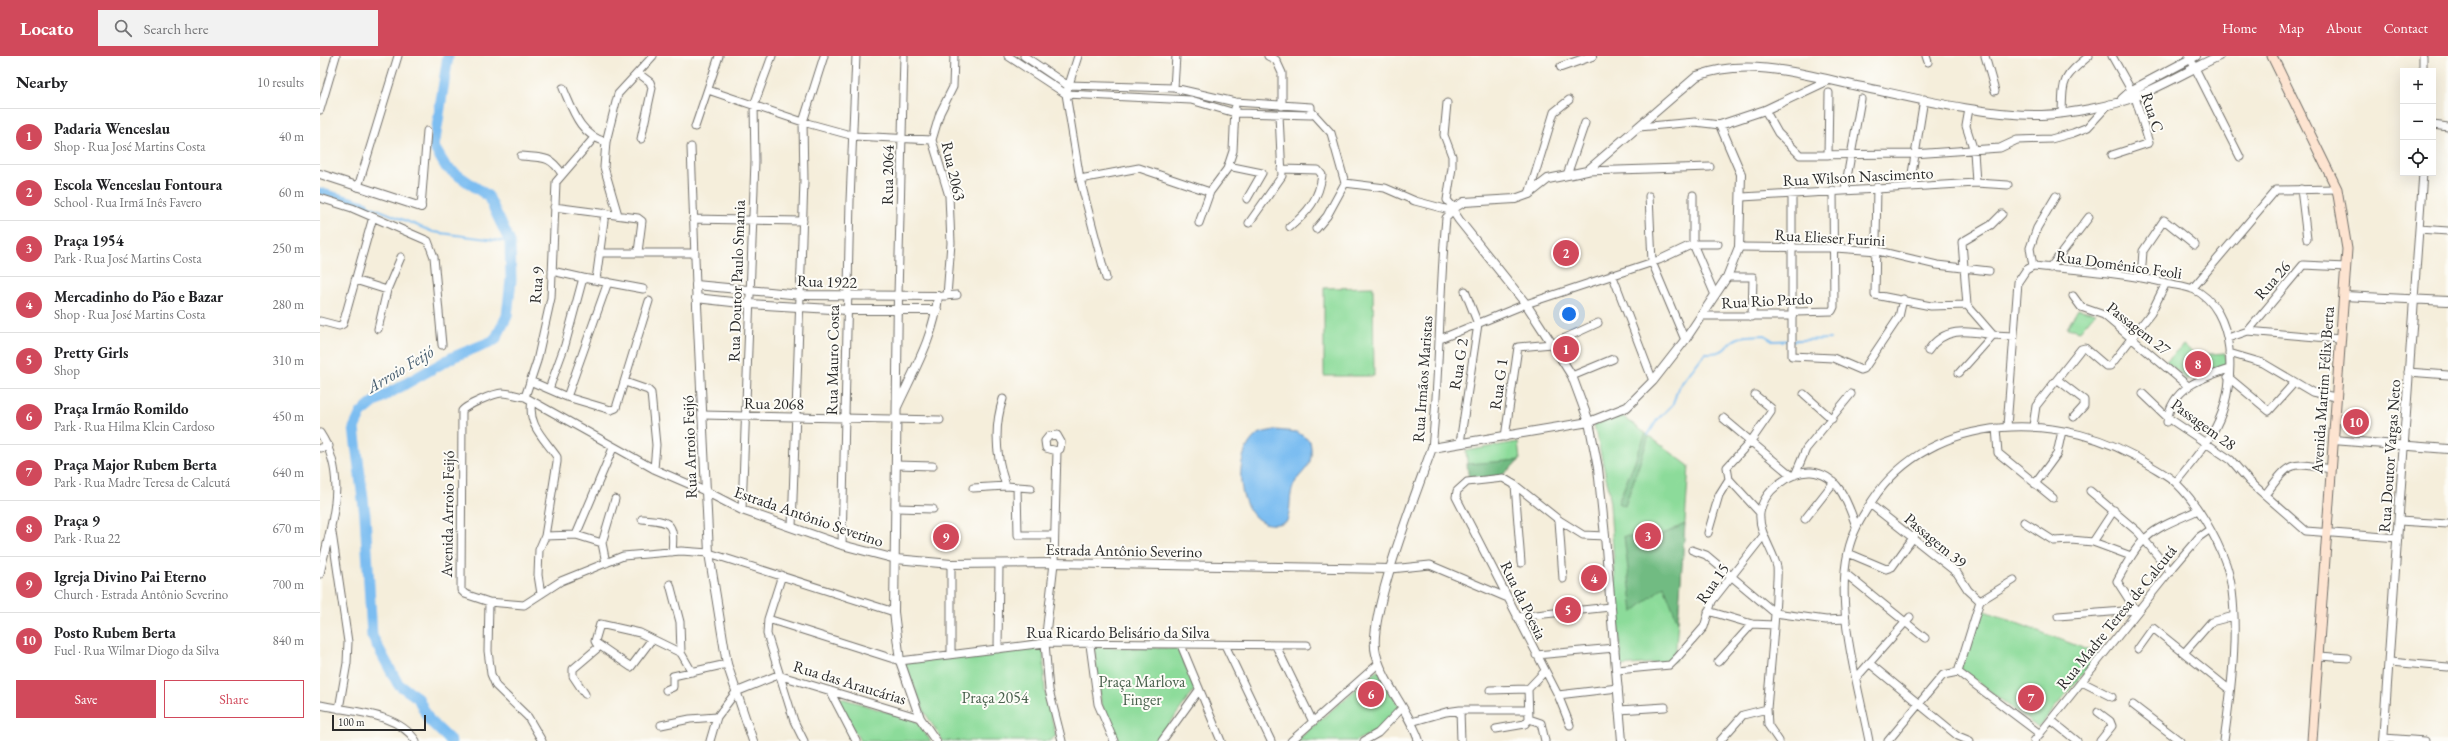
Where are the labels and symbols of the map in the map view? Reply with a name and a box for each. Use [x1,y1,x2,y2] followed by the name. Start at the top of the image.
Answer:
[2136,90,2169,135] street label: Rua C
[937,139,971,203] street label: Rua 2063
[876,144,899,205] street label: Rua 2064
[1782,162,1934,191] street label: Rua Wilson Nascimento
[723,199,750,362] street label: Rua Doutor Paulo Smania
[1774,224,1886,251] street label: Rua Elieser Furini
[1553,238,1579,268] pin: 2
[2055,245,2183,284] street label: Rua Domênico Feoli
[2250,256,2295,304] street label: Rua 26
[524,265,549,304] street label: Rua 9
[797,270,858,293] street label: Rua 1922
[1721,288,1813,313] street label: Rua Rio Pardo
[2103,297,2175,360] street label: Passagem 27
[821,304,844,416] street label: Rua Mauro Costa
[1559,304,1579,324] your location
[2306,305,2339,475] street label: Avenida Martim Félix Berta
[1408,315,1437,443] street label: Rua Irmãos Maristas
[1553,334,1579,364] pin: 1
[1444,336,1473,391] street label: Rua G 2
[361,340,439,399] water label: Arroio Feijó
[2185,349,2211,379] pin: 8
[1484,357,1513,411] street label: Rua G 1
[2374,379,2405,533] street label: Rua Doutor Vargas Neto
[744,392,805,415] street label: Rua 2068
[2167,394,2241,455] street label: Passagem 28
[677,395,702,499] street label: Rua Arroio Feijó
[2343,407,2369,437] pin: 10
[436,450,459,579] street label: Avenida Arroio Feijó
[731,481,886,552] street label: Estrada Antônio Severino
[1900,508,1972,573] street label: Passagem 39
[1635,521,1661,551] pin: 3
[933,522,959,552] pin: 9
[1045,539,1203,562] street label: Estrada Antônio Severino
[2052,540,2182,694] street label: Rua Madre Teresa de Calcutá
[1496,558,1552,643] street label: Rua da Poesia
[1691,559,1734,608] street label: Rua 15
[1581,563,1607,593] pin: 4
[1555,595,1581,625] pin: 5
[1026,622,1210,643] street label: Rua Ricardo Belisário da Silva
[791,655,909,710] street label: Rua das Araucárias
[1099,671,1186,710] park label: Praça Marlova Finger
[1358,679,1384,709] pin: 6
[2018,683,2044,713] pin: 7
[961,687,1029,708] park label: Praça 2054
[332,713,426,732] scale bar

